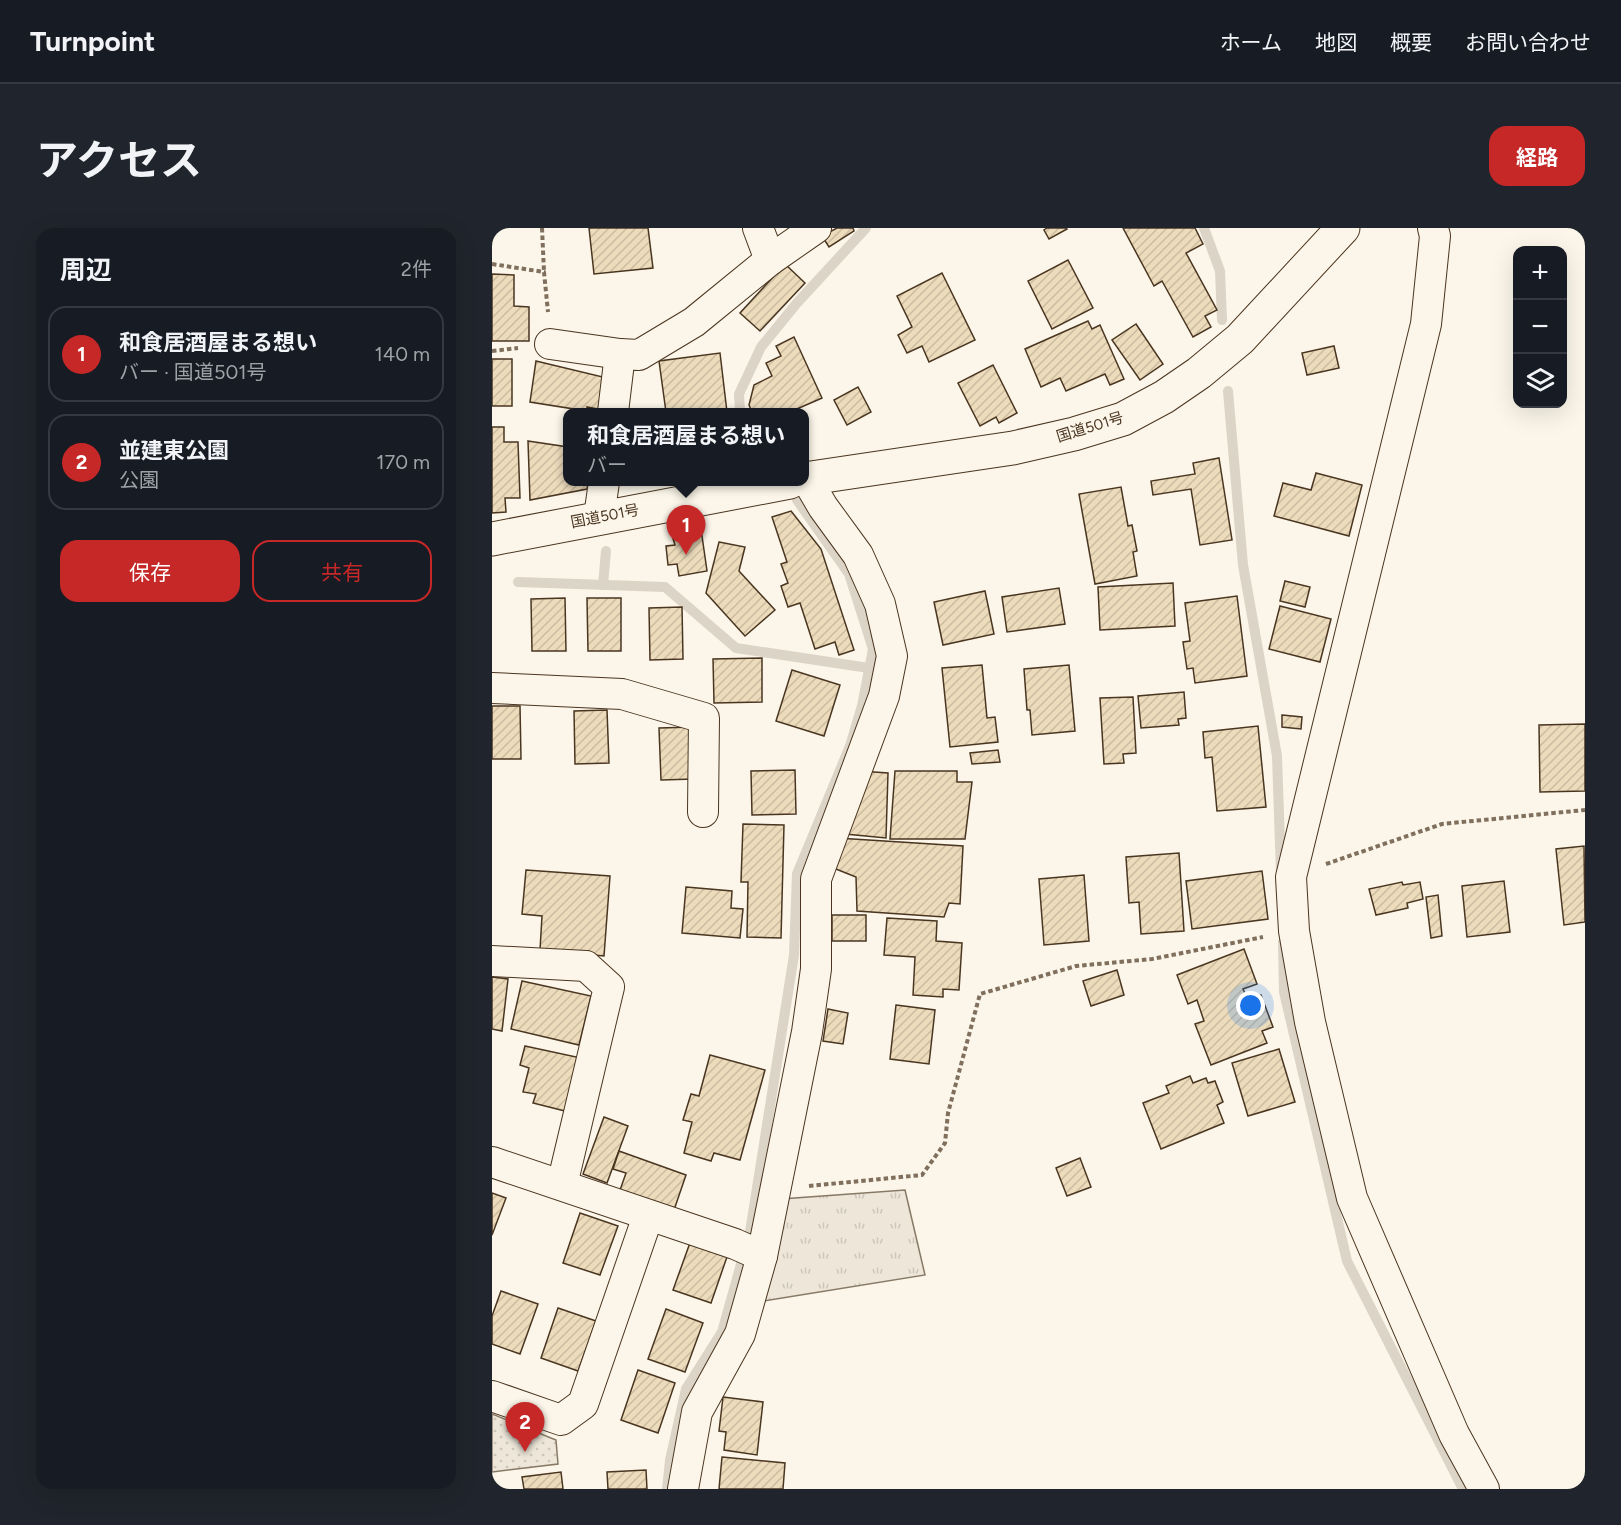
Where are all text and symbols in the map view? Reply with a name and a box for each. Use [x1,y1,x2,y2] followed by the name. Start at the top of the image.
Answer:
[30,24,155,58] text: Turnpoint
[1220,30,1282,55] text: ホーム
[1315,30,1357,55] text: 地図
[1390,30,1432,55] text: 概要
[1465,30,1591,55] text: お問い合わせ
[1489,126,1585,186] button: 経路
[36,135,202,186] text: アクセス
[1513,246,1567,408] map controls
[1513,246,1567,300] button: +
[60,254,112,286] text: 周辺
[401,257,432,281] text: 2件
[1513,300,1567,354] button: −
[119,329,317,356] text: 和食居酒屋まる想い
[77,342,86,366] text: 1
[375,342,430,366] text: 140 m
[1513,354,1567,408] button: layers
[119,360,267,384] text: バー · 国道501号
[563,408,809,486] popup
[1054,408,1126,446] street label: 国道501号
[587,422,785,449] text: 和食居酒屋まる想い
[119,437,229,464] text: 並建東公園
[76,450,87,474] text: 2
[376,450,430,474] text: 170 m
[587,453,627,477] text: バー
[119,468,159,492] text: 公園
[569,501,641,531] street label: 国道501号
[666,506,706,555] pin: 1
[60,540,240,602] button: 保存
[252,540,432,602] button: 共有
[1236,991,1265,1020] your location
[506,1402,544,1452] pin: 2

